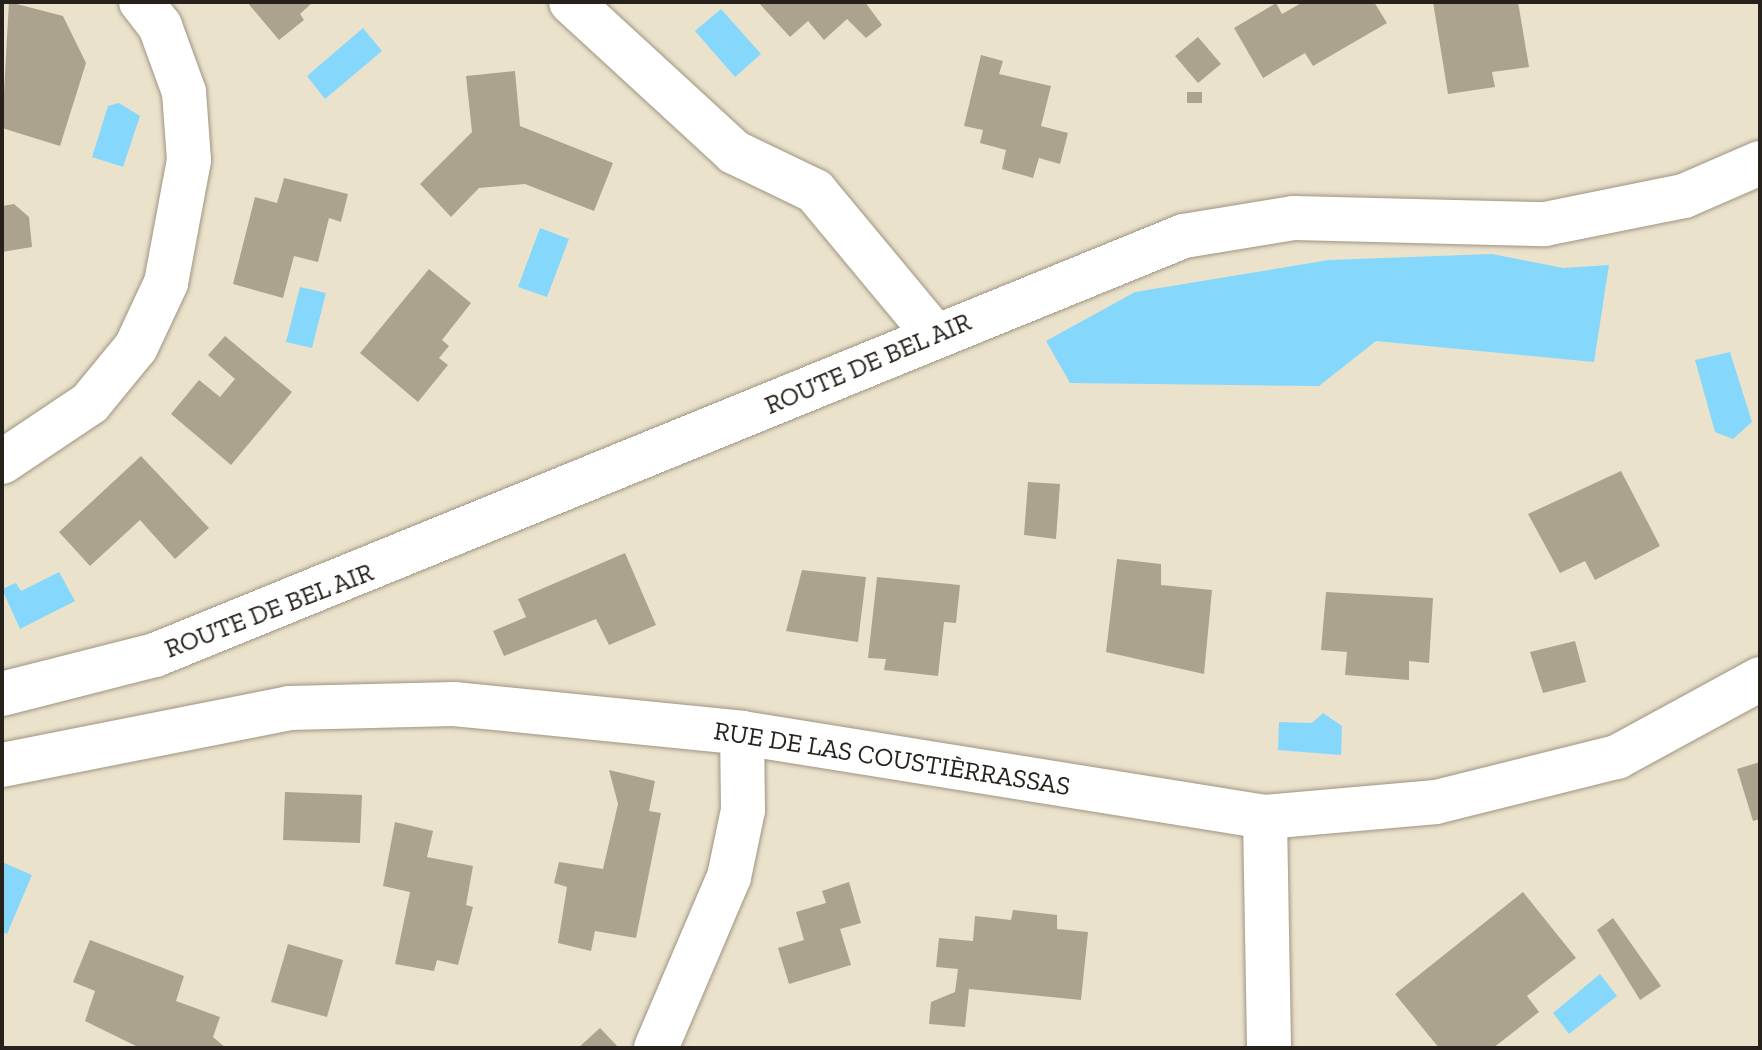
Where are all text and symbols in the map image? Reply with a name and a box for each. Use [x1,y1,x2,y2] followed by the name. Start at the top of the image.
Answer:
[760,306,976,422] street label: ROUTE DE BEL AIR
[160,557,378,665] street label: ROUTE DE BEL AIR
[712,715,1072,803] street label: RUE DE LAS COUSTIÈRRASSAS

